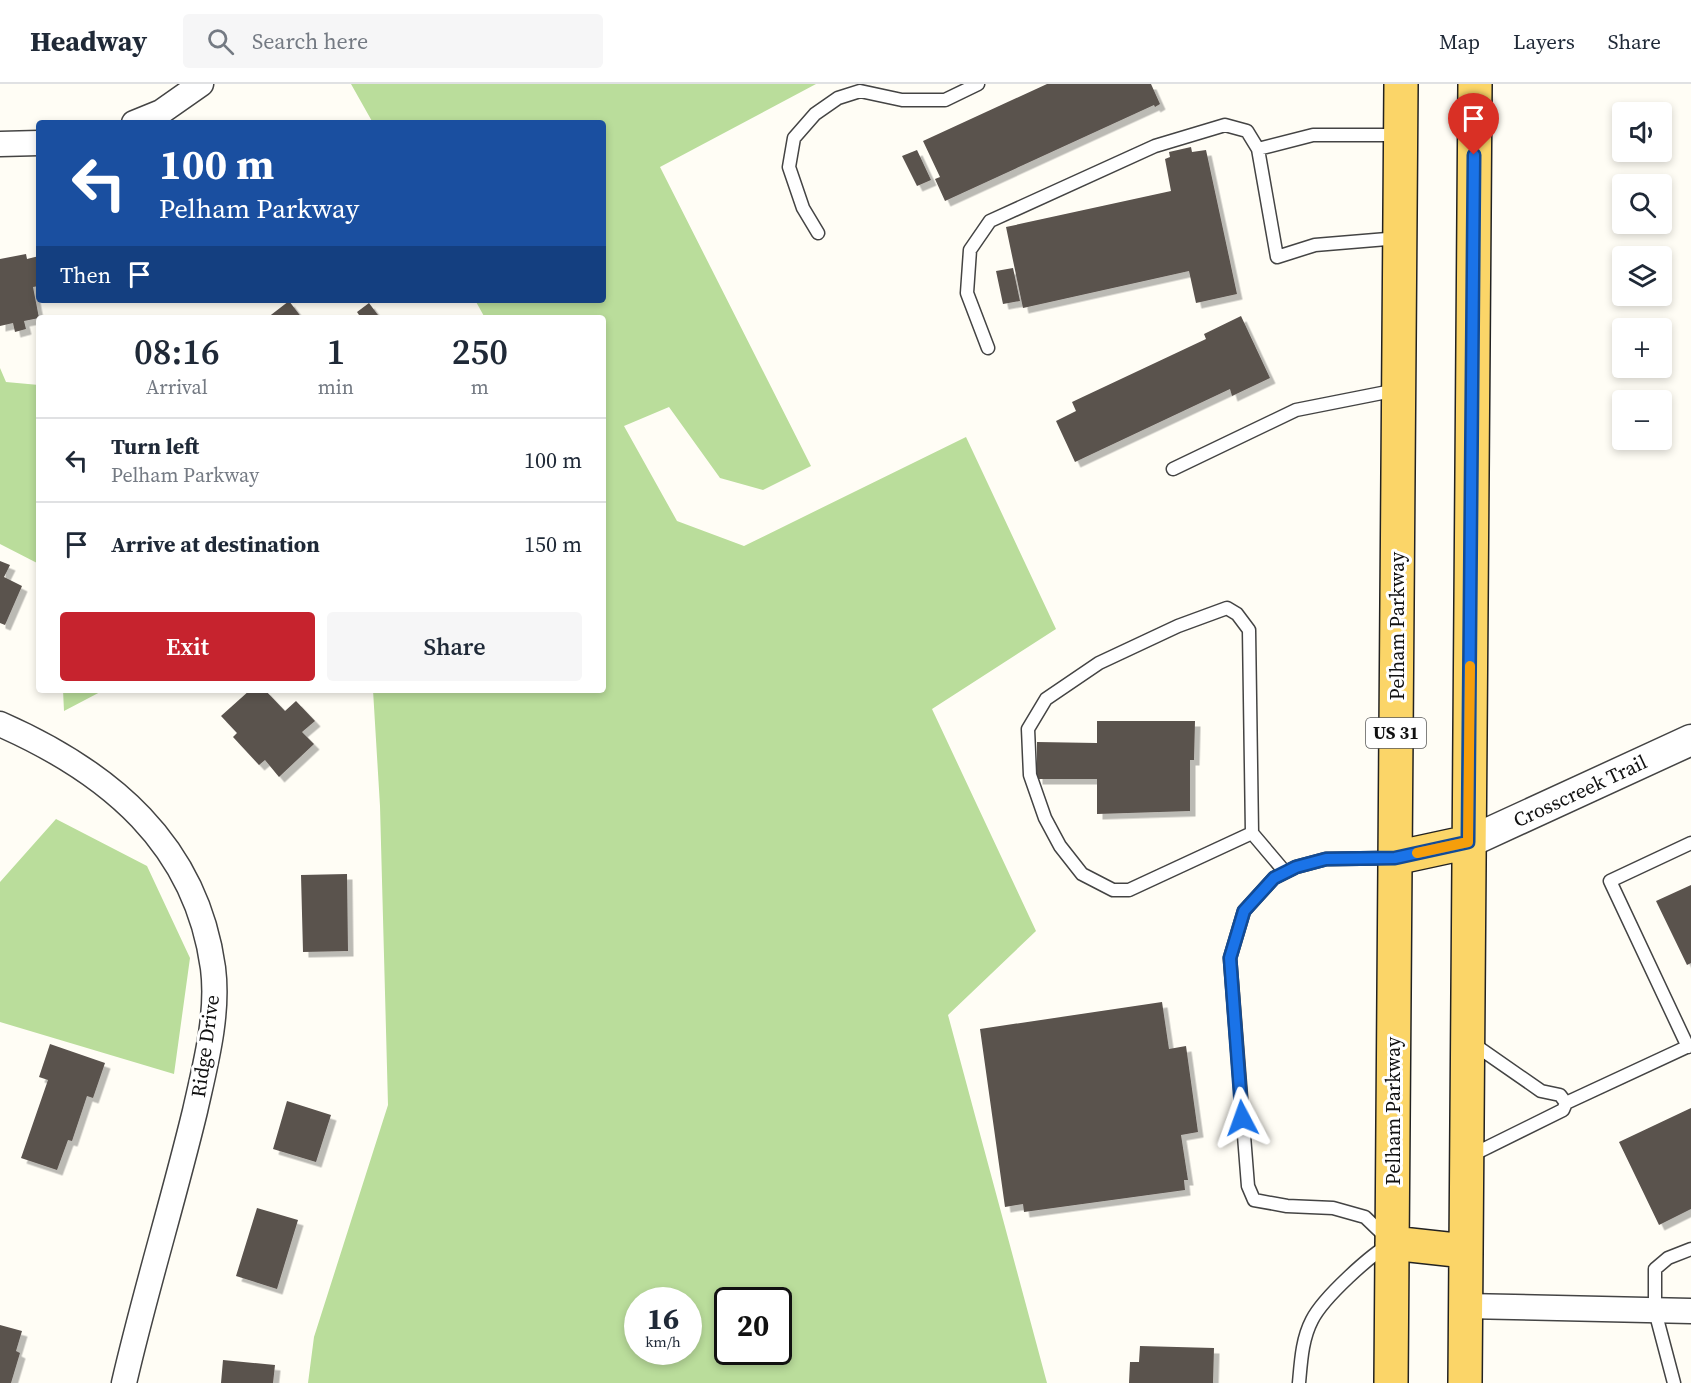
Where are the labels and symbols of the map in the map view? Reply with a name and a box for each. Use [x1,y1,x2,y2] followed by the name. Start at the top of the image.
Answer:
[1448,93,1499,155] pin
[1383,551,1411,700] street label: Pelham Parkway
[1366,718,1426,748] road number: US 31
[1509,748,1651,834] street label: Crosscreek Trail
[184,993,226,1099] street label: Ridge Drive
[1379,1036,1407,1185] street label: Pelham Parkway
[1210,1086,1274,1150] position arrow
[714,1287,792,1365] speed limit sign: 20

